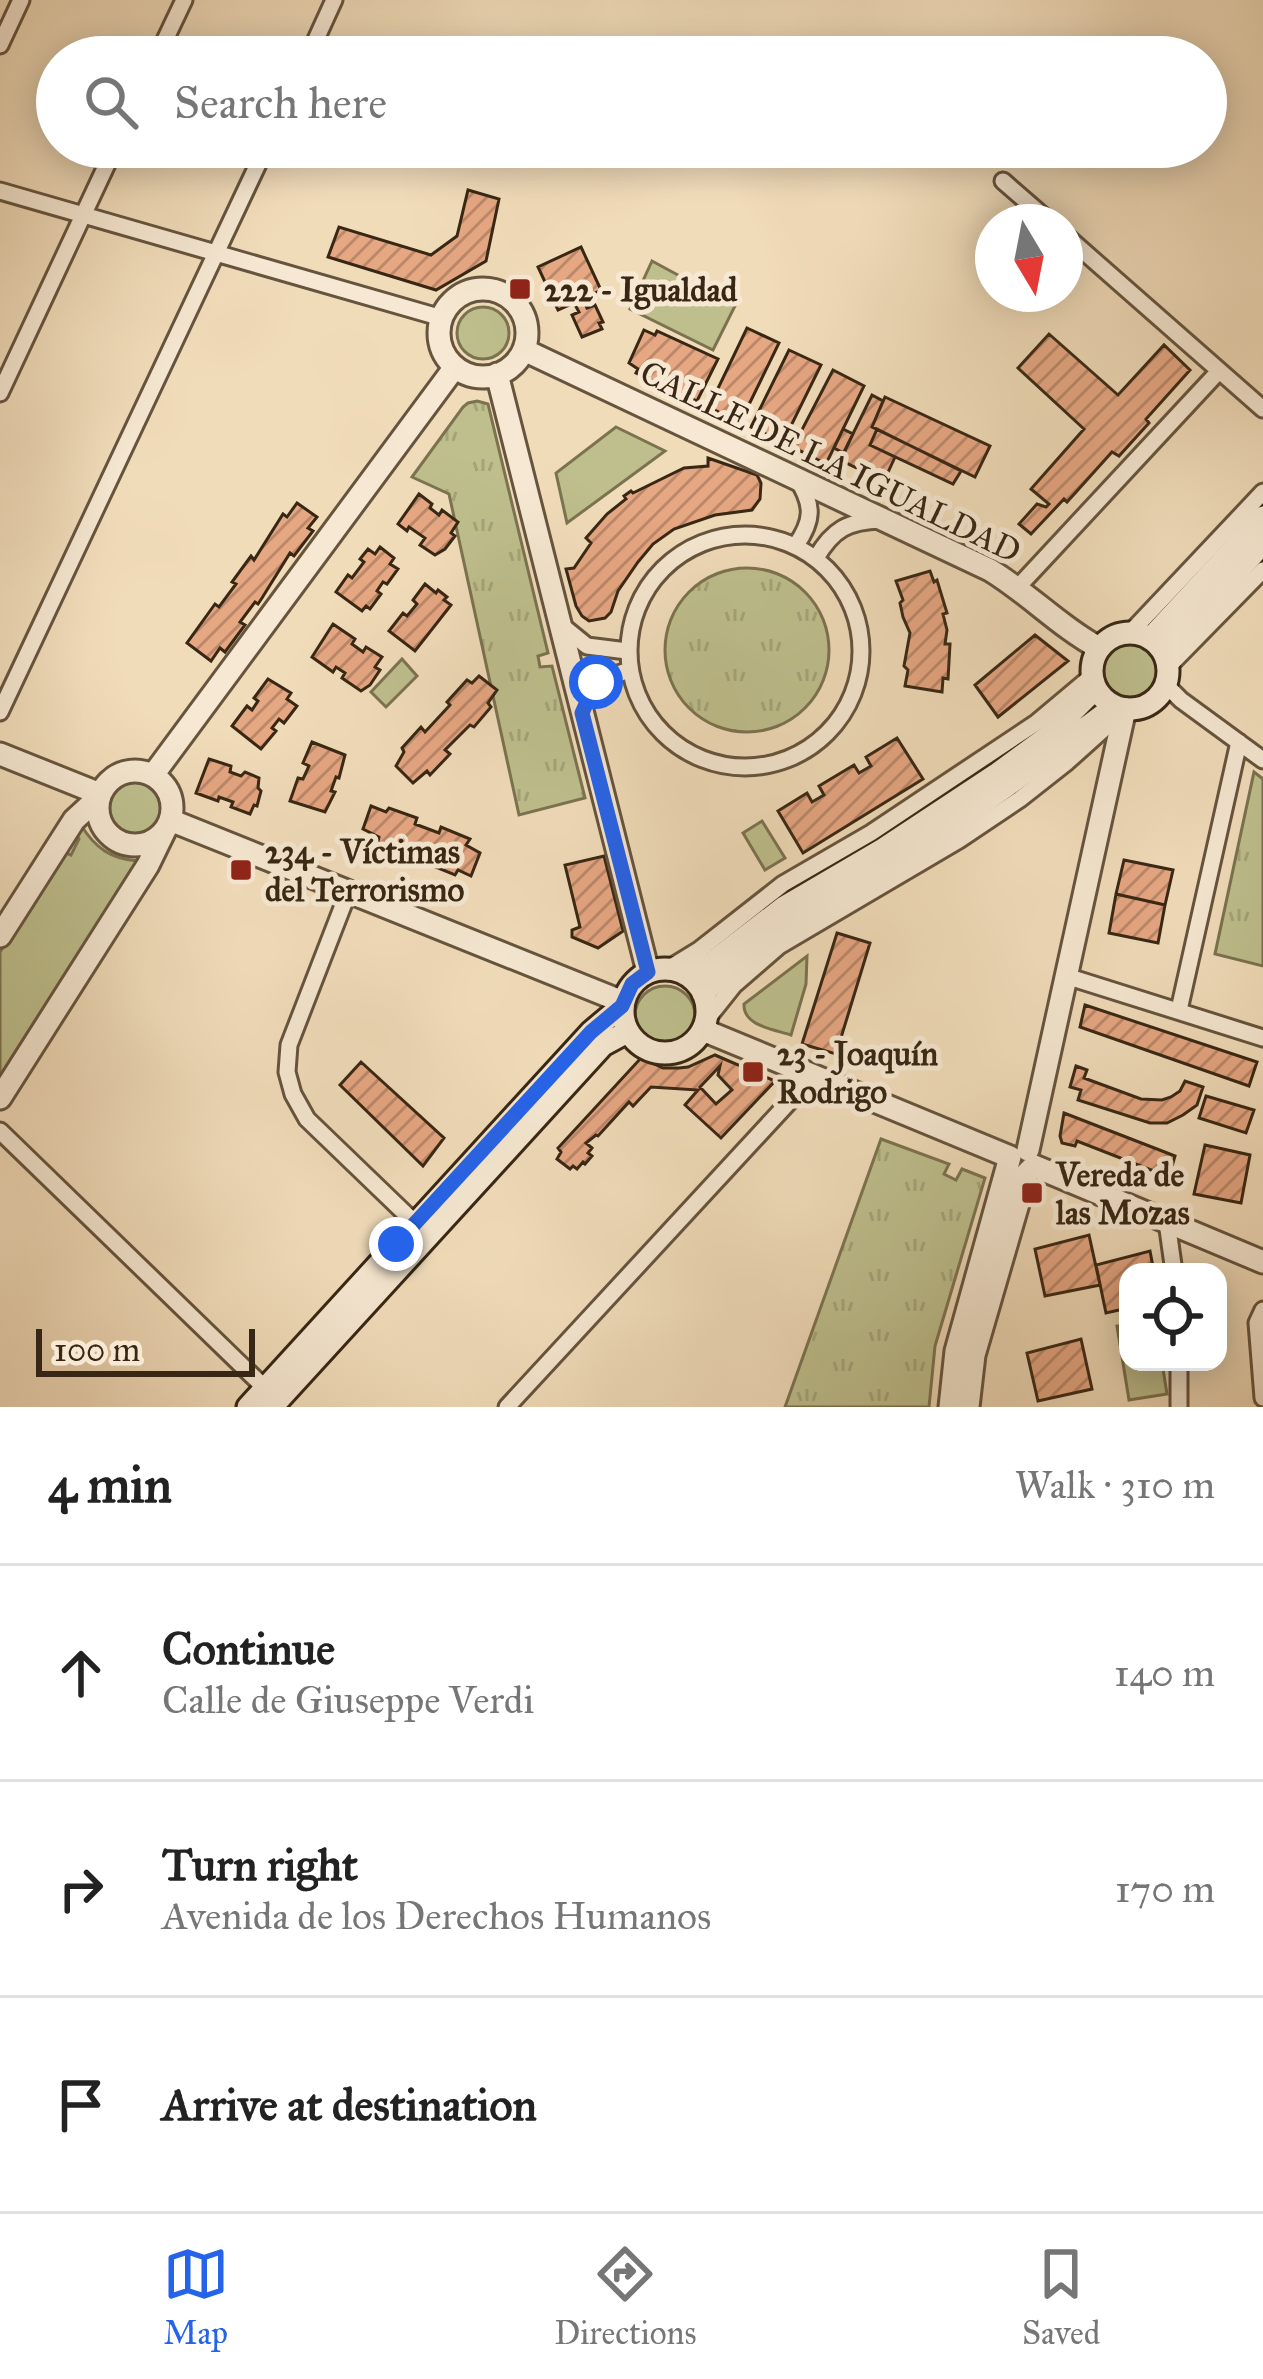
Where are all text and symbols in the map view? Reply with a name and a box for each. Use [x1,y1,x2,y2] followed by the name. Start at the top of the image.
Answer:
[36,36,1227,168] search box
[78,69,144,135] icon: search
[174,75,387,130] text: Search here
[975,204,1083,312] north arrow
[544,270,738,310] place label: 222 - Igualdad
[507,276,533,302] marker: 222 - Igualdad
[634,352,1027,572] street label: CALLE DE LA IGUALDAD
[569,655,623,709] route start
[265,832,464,910] place label: 234 - Víctimas del Terrorismo
[228,857,254,883] marker: 234 - Víctimas del Terrorismo
[777,1034,938,1112] place label: 23 - Joaquín Rodrigo
[740,1059,766,1085] marker: 23 - Joaquín Rodrigo
[1055,1155,1190,1233] place label: Vereda de las Mozas
[1019,1180,1045,1206] marker: Vereda de las Mozas
[369,1217,423,1271] route end
[1119,1263,1227,1371] map controls
[1119,1263,1227,1371] button: locate
[36,1323,255,1376] scale bar
[54,1330,140,1370] text: 100 m
[48,1454,172,1516] text: 4 min
[1015,1461,1215,1509] text: Walk · 310 m
[162,1621,335,1676] text: Continue
[48,1640,114,1706] icon: ahead
[1114,1649,1215,1697] text: 140 m
[162,1676,534,1724] text: Calle de Giuseppe Verdi
[162,1837,358,1892] text: Turn right
[48,1856,114,1922] icon: right
[1115,1865,1215,1913] text: 170 m
[162,1892,711,1940] text: Avenida de los Derechos Humanos
[48,2072,114,2138] icon: arrive
[162,2077,537,2132] text: Arrive at destination
[163,2241,229,2353] tab: Map
[554,2241,696,2353] tab: Directions
[1022,2241,1100,2353] tab: Saved

